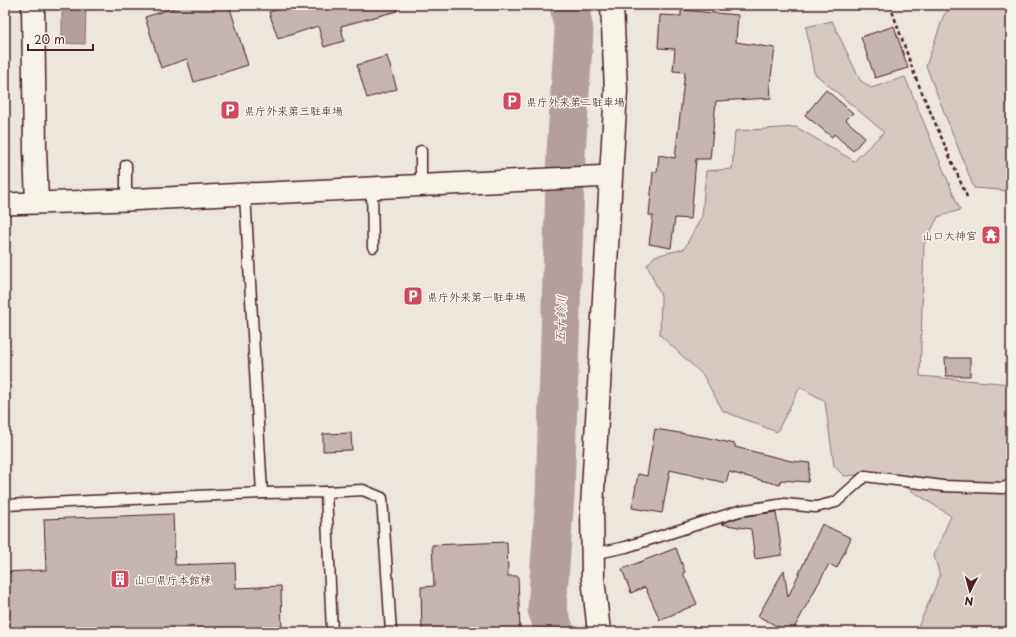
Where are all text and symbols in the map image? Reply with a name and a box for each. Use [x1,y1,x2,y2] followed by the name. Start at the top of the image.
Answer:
[28,26,93,52] scale bar
[34,30,65,48] text: 20 m
[501,90,523,112] parking icon: 県庁外来第二駐車場
[526,93,625,110] place label: 県庁外来第二駐車場
[219,99,241,121] parking icon: 県庁外来第三駐車場
[244,102,343,119] place label: 県庁外来第三駐車場
[980,224,1002,246] temple icon: 山口大神宮
[922,227,977,244] place label: 山口大神宮
[402,285,424,307] parking icon: 県庁外来第一駐車場
[427,288,526,305] place label: 県庁外来第一駐車場
[550,295,570,343] water label: 五十鈴川
[109,568,131,590] building icon: 山口県庁本館棟
[134,571,211,588] place label: 山口県庁本館棟
[950,571,990,611] north arrow
[963,593,974,610] text: N

